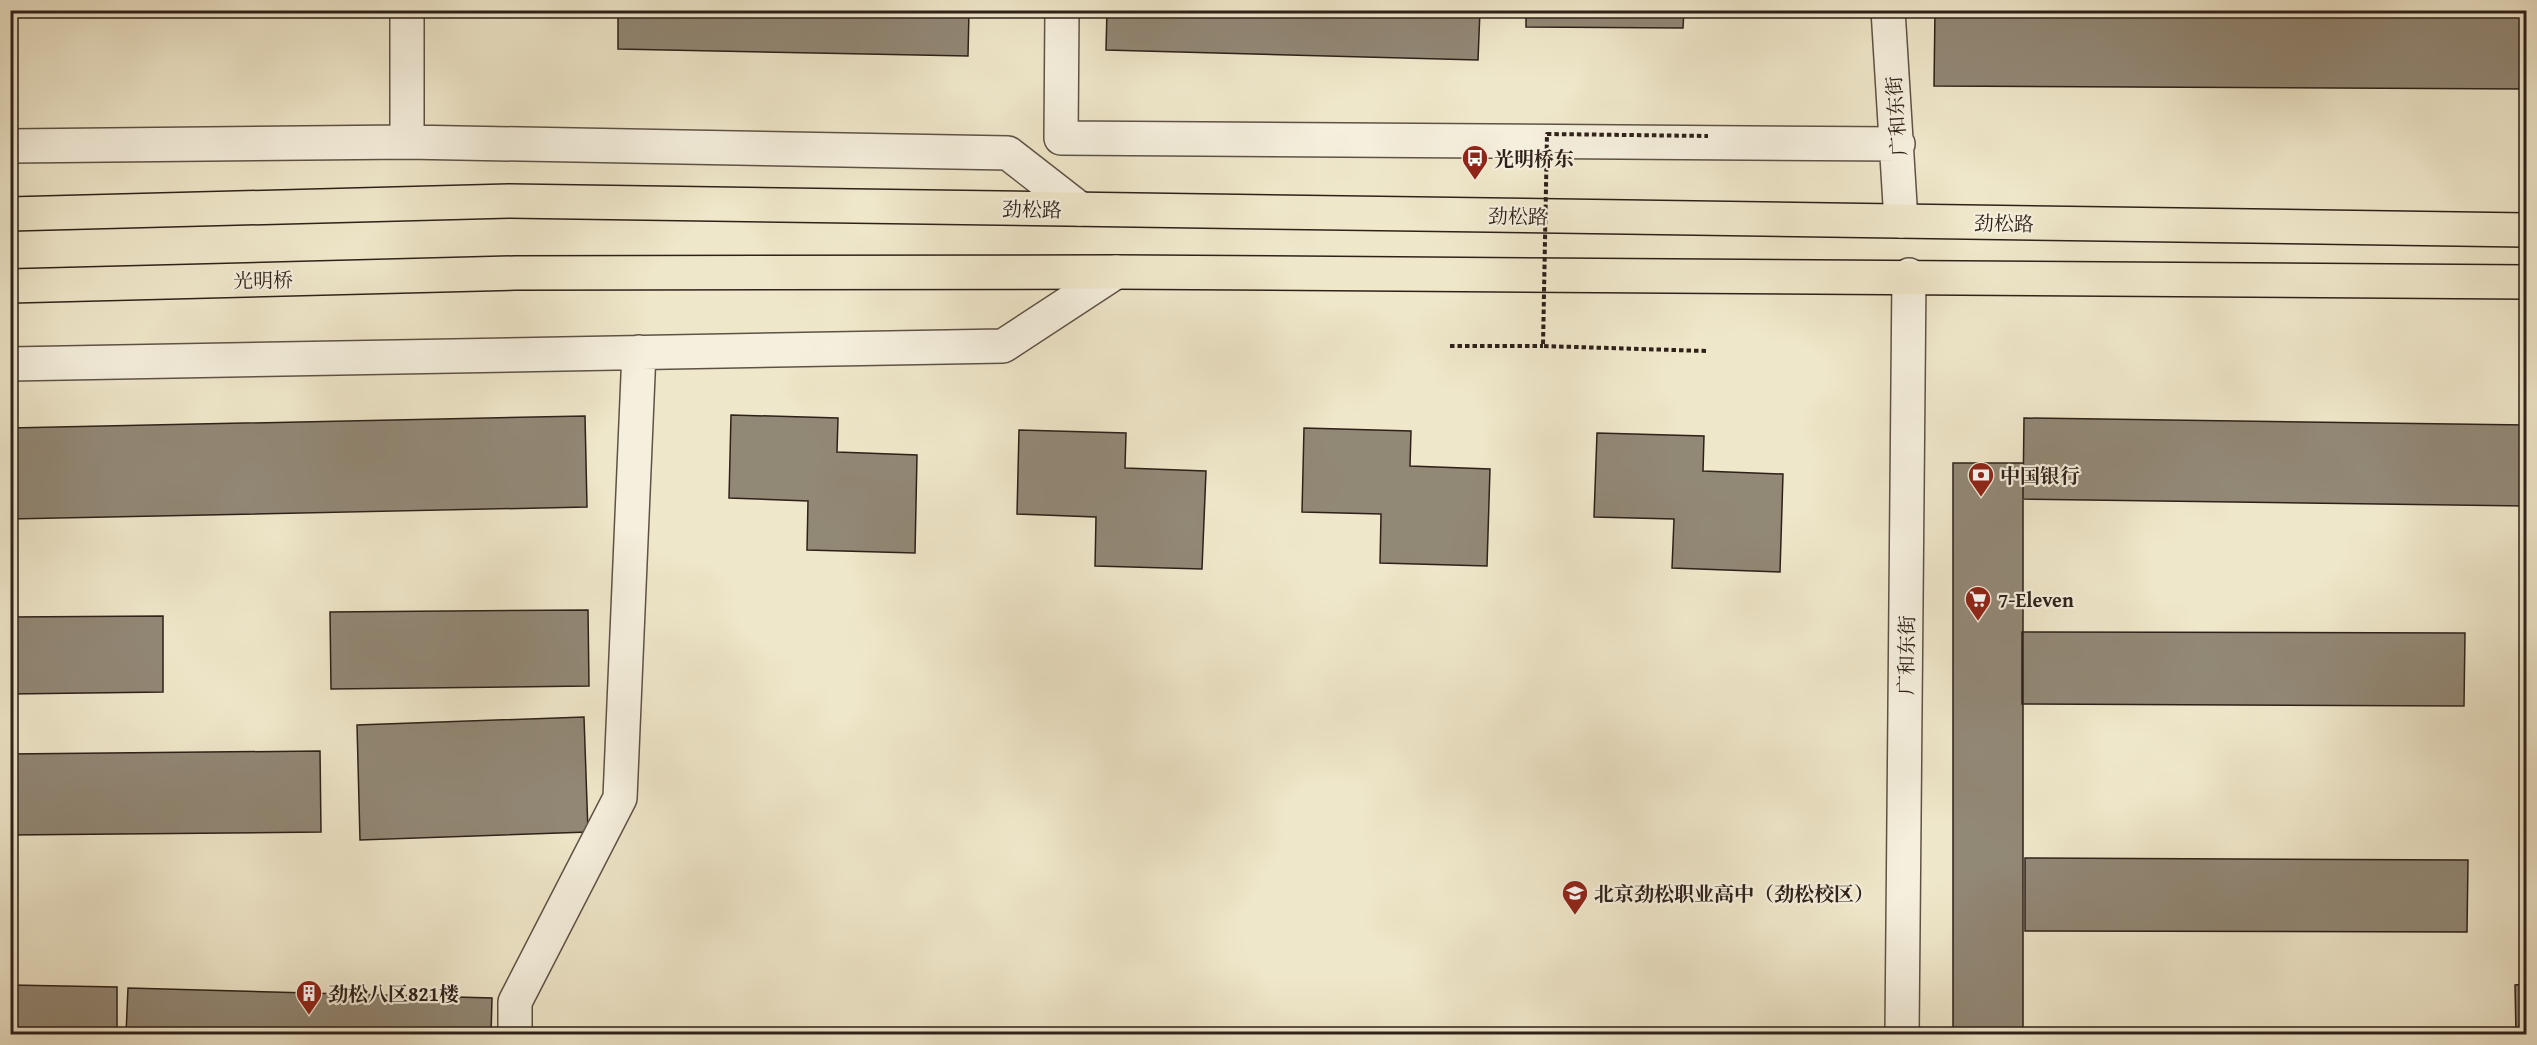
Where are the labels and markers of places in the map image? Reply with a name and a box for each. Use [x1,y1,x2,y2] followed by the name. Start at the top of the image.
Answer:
[1460,143,1490,181] bus stop icon: 光明桥东
[1494,144,1574,173] place label: 光明桥东
[1966,460,1996,498] bank icon: 中国银行
[2000,461,2080,490] place label: 中国银行
[1963,584,1993,622] supermarket icon: 7-Eleven
[1998,585,2074,614] place label: 7-Eleven
[1560,878,1590,916] school or university icon: 北京劲松职业高中（劲松校区）
[1594,879,1874,908] place label: 北京劲松职业高中（劲松校区）
[294,978,324,1016] building icon: 劲松八区821楼
[328,979,459,1008] place label: 劲松八区821楼

